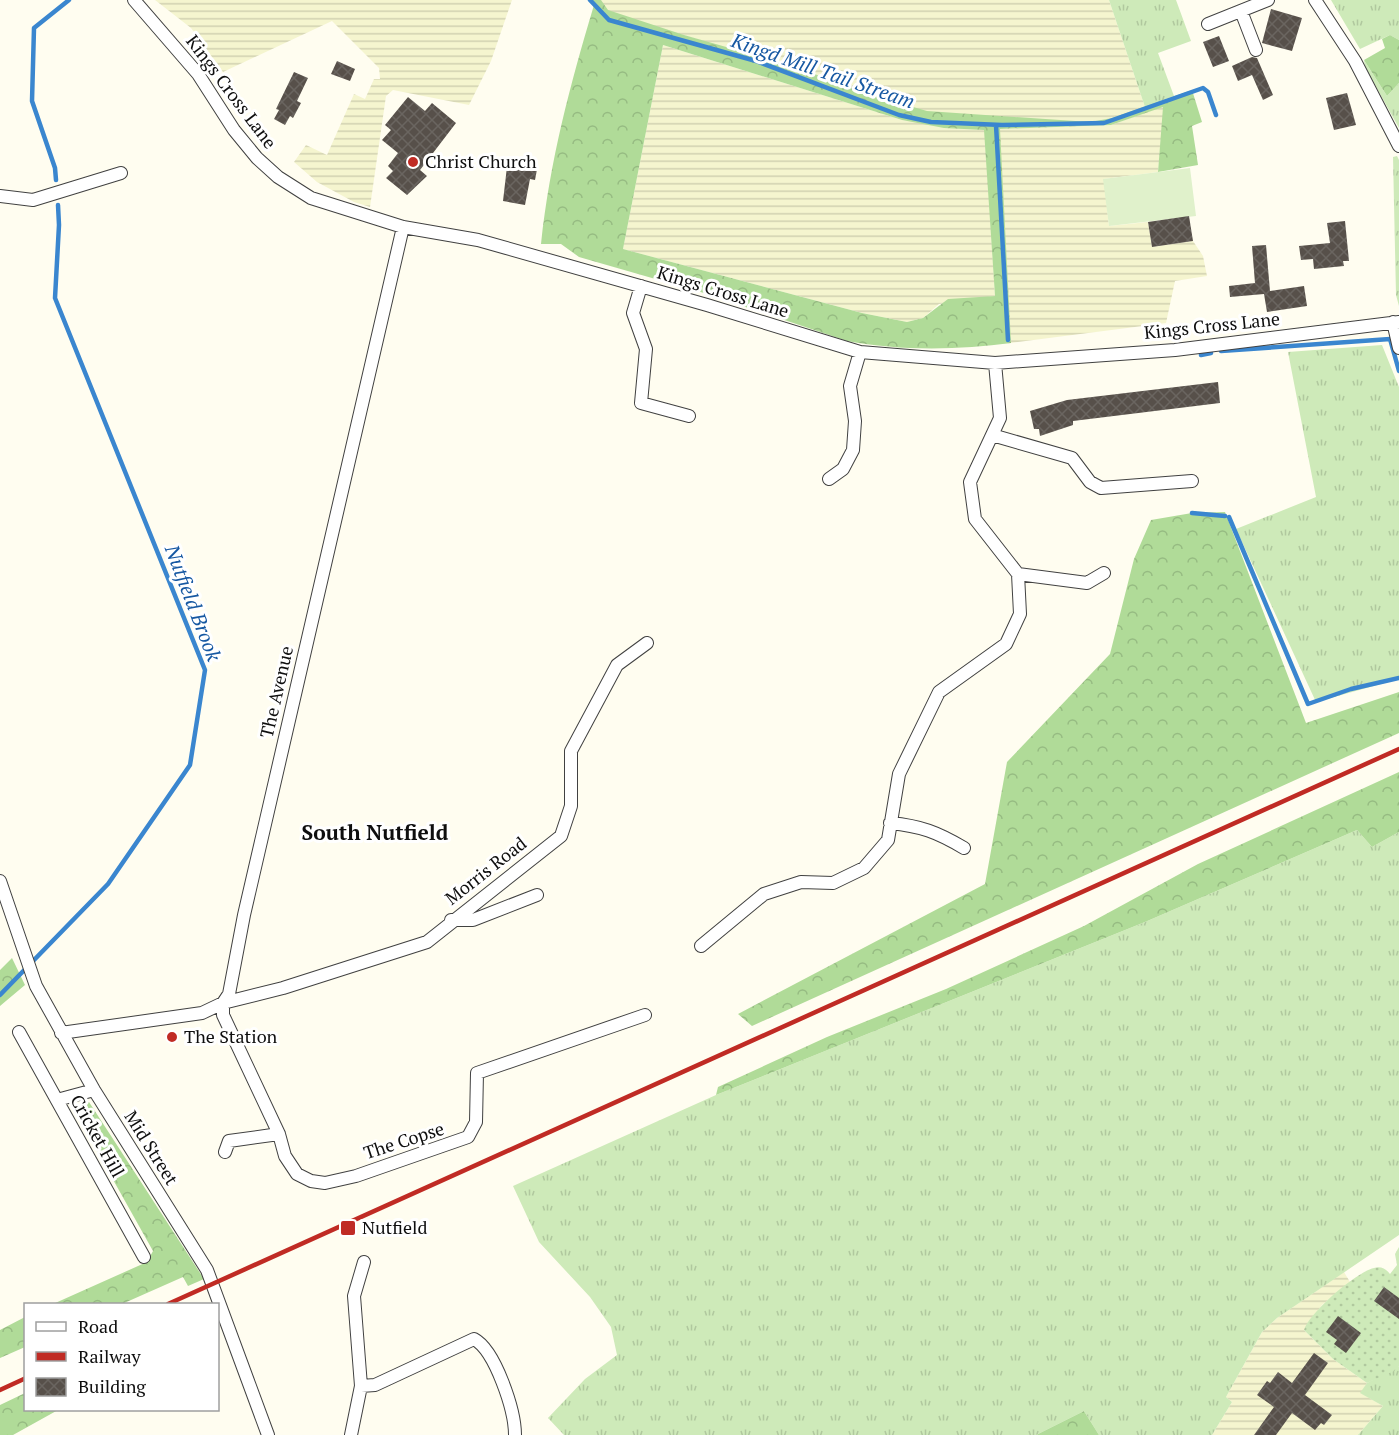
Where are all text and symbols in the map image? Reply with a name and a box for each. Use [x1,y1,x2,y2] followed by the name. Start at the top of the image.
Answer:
[727,26,918,115] water label: Kingd Mill Tail Stream
[181,30,282,153] street label: Kings Cross Lane
[425,149,537,173] place label: Christ Church
[406,155,420,169] marker: Christ Church
[655,260,792,322] street label: Kings Cross Lane
[1143,306,1281,344] street label: Kings Cross Lane
[159,540,228,665] water label: Nutfield Brook
[254,643,298,740] street label: The Avenue
[302,818,449,846] district label: South Nutfield
[440,831,531,910] street label: Morris Road
[184,1024,278,1048] place label: The Station
[165,1030,179,1044] marker: The Station
[65,1090,130,1181] street label: Cricket Hill
[120,1106,184,1189] street label: Mid Street
[360,1116,447,1164] street label: The Copse
[362,1215,427,1239] place label: Nutfield
[339,1219,357,1237] marker: Nutfield
[24,1303,219,1411] legend
[78,1314,118,1338] text: Road
[78,1344,142,1368] text: Railway
[78,1374,146,1398] text: Building

